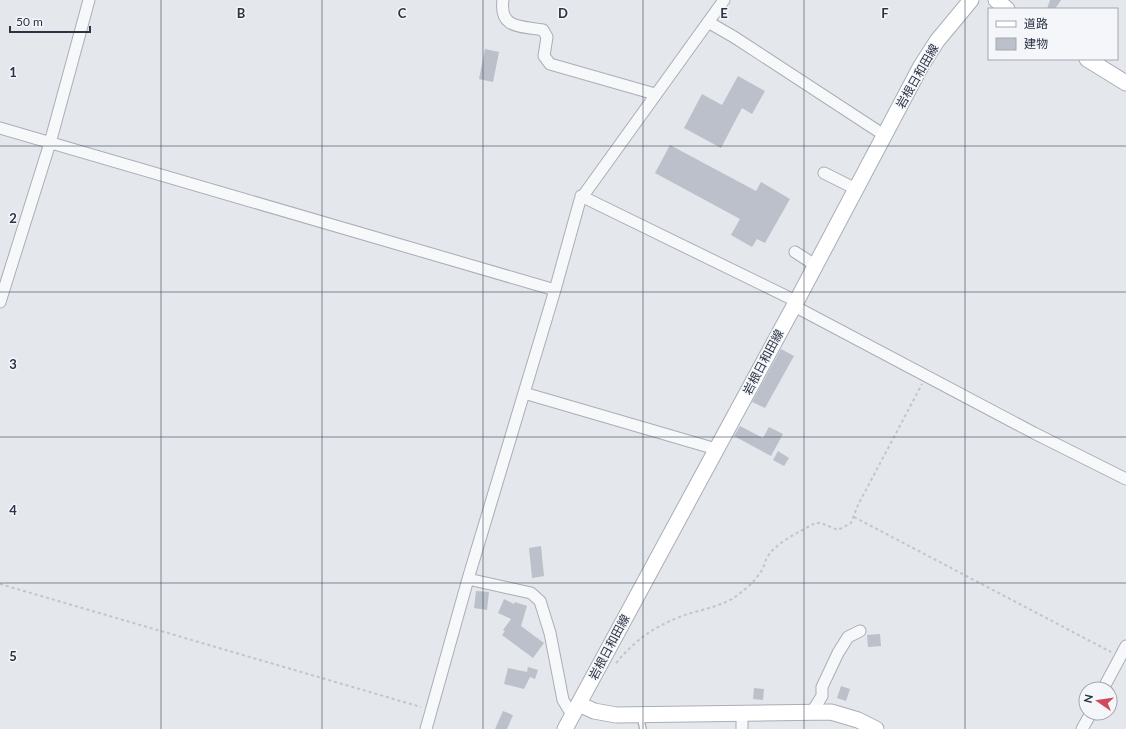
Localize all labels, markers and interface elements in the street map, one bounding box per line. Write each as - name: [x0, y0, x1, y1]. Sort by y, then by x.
- text: B: [237, 5, 246, 21]
- text: C: [398, 5, 407, 21]
- text: D: [558, 5, 568, 21]
- text: E: [720, 5, 728, 21]
- text: F: [881, 5, 889, 21]
- scale bar: [10, 8, 90, 34]
- legend: [988, 8, 1118, 60]
- text: 50 m: [16, 14, 43, 29]
- text: 道路: [1024, 16, 1048, 31]
- text: 建物: [1024, 36, 1048, 51]
- street label: 岩根日和田線: [893, 41, 941, 111]
- text: 1: [9, 64, 17, 80]
- text: 2: [9, 210, 17, 226]
- street label: 岩根日和田線: [739, 327, 787, 397]
- text: 3: [9, 356, 17, 372]
- text: 4: [9, 502, 17, 518]
- street label: 岩根日和田線: [585, 612, 633, 682]
- text: 5: [9, 648, 17, 664]
- north arrow: [1078, 681, 1118, 721]
- text: N: [1080, 693, 1095, 704]

